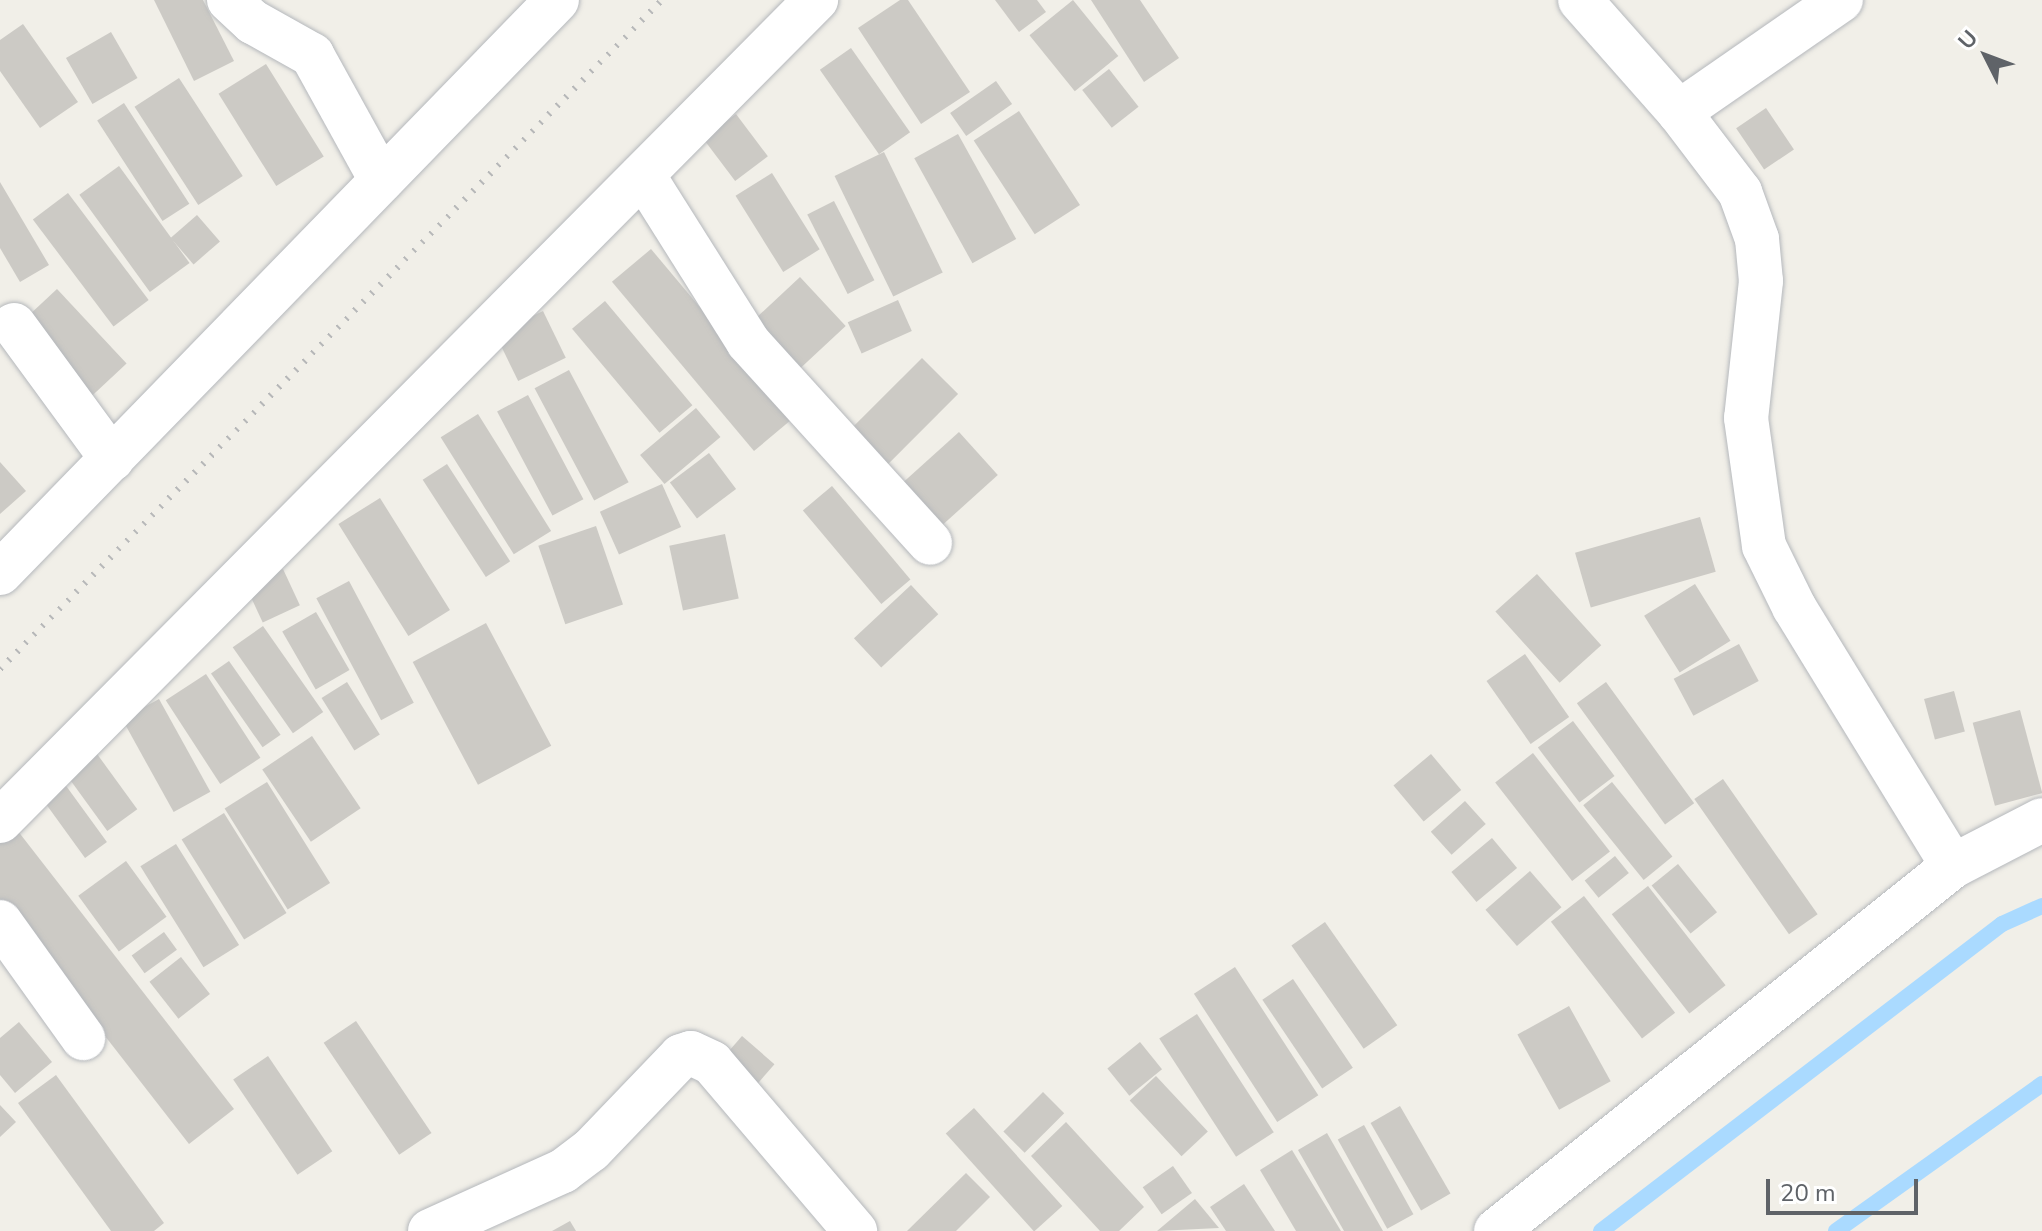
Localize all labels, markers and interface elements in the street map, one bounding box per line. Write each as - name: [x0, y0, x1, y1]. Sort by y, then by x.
- north arrow: [1946, 16, 2026, 96]
- text: U: [1952, 24, 1985, 56]
- scale bar: [1770, 1163, 1922, 1213]
- text: 20 m: [1780, 1177, 1836, 1209]

